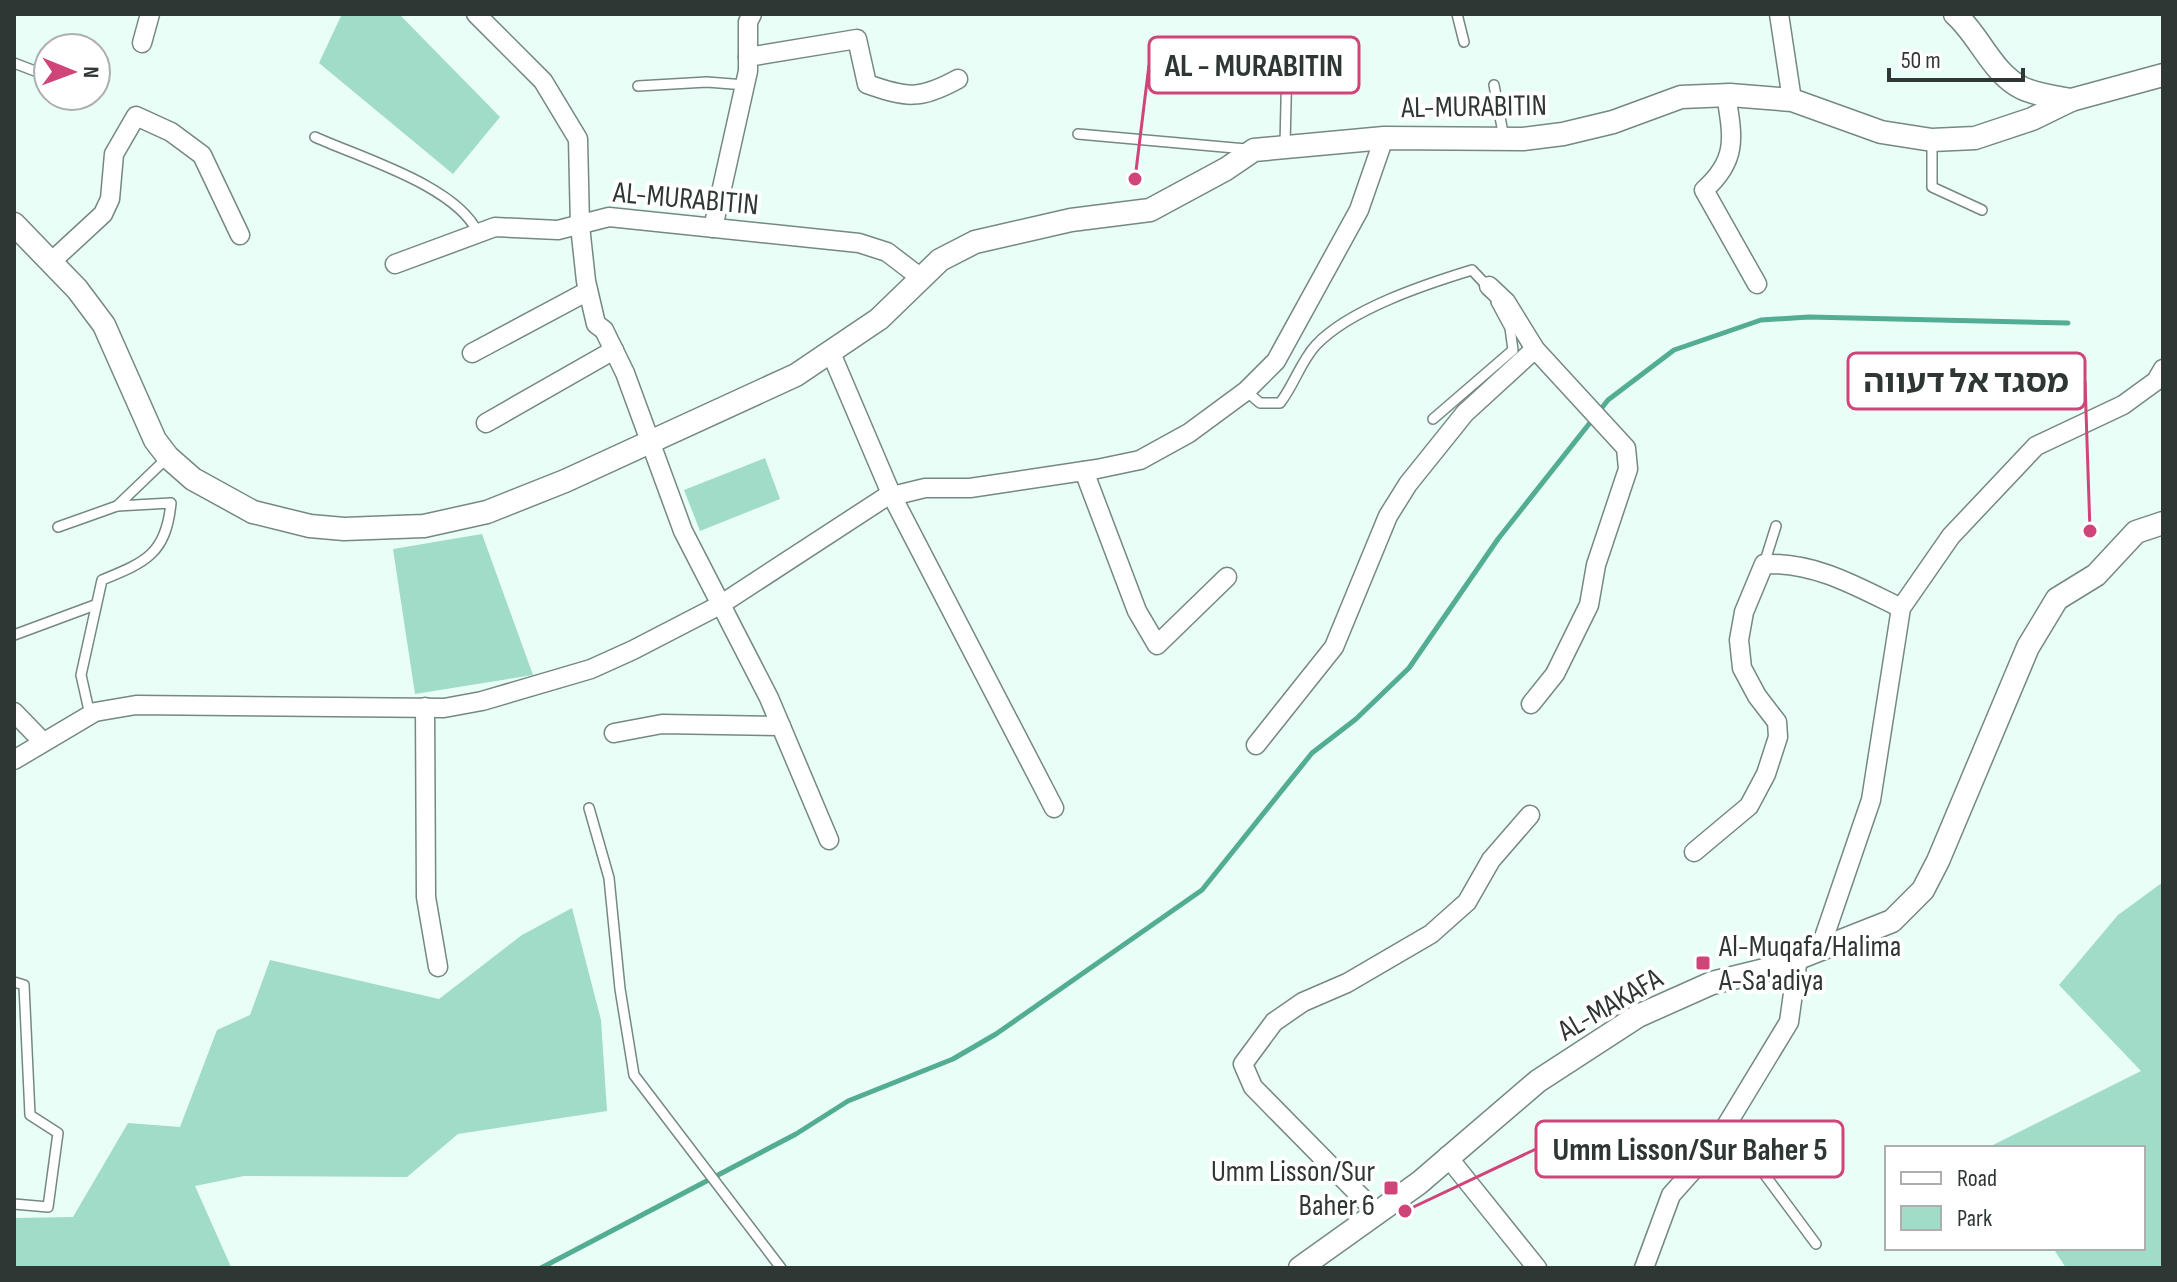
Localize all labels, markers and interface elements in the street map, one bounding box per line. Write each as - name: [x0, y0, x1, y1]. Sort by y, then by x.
- north arrow: [32, 32, 112, 112]
- scale bar: [1889, 32, 2023, 82]
- callout: AL - MURABITIN: [1149, 37, 1359, 93]
- text: 50 m: [1901, 46, 1941, 75]
- text: AL - MURABITIN: [1164, 47, 1343, 86]
- text: N: [77, 66, 104, 78]
- street label: AL-MURABITIN: [1400, 88, 1547, 126]
- street label: AL-MURABITIN: [611, 175, 760, 223]
- callout: מסגד אל דעווה: [1848, 353, 2085, 409]
- text: מסגד אל דעווה: [1863, 363, 2069, 402]
- place label: Al-Muqafa/Halima A-Sa'adiya: [1718, 929, 1901, 999]
- marker: Al-Muqafa/Halima A-Sa'adiya: [1694, 954, 1712, 972]
- street label: AL-MAKAFA: [1551, 961, 1669, 1050]
- callout: Umm Lisson/Sur Baher 5: [1536, 1121, 1843, 1177]
- text: Umm Lisson/Sur Baher 5: [1553, 1131, 1827, 1170]
- legend: [1885, 1146, 2145, 1250]
- place label: Umm Lisson/Sur Baher 6: [1211, 1154, 1375, 1224]
- text: Road: [1957, 1164, 1997, 1193]
- marker: Umm Lisson/Sur Baher 6: [1382, 1179, 1400, 1197]
- text: Park: [1957, 1204, 1992, 1233]

